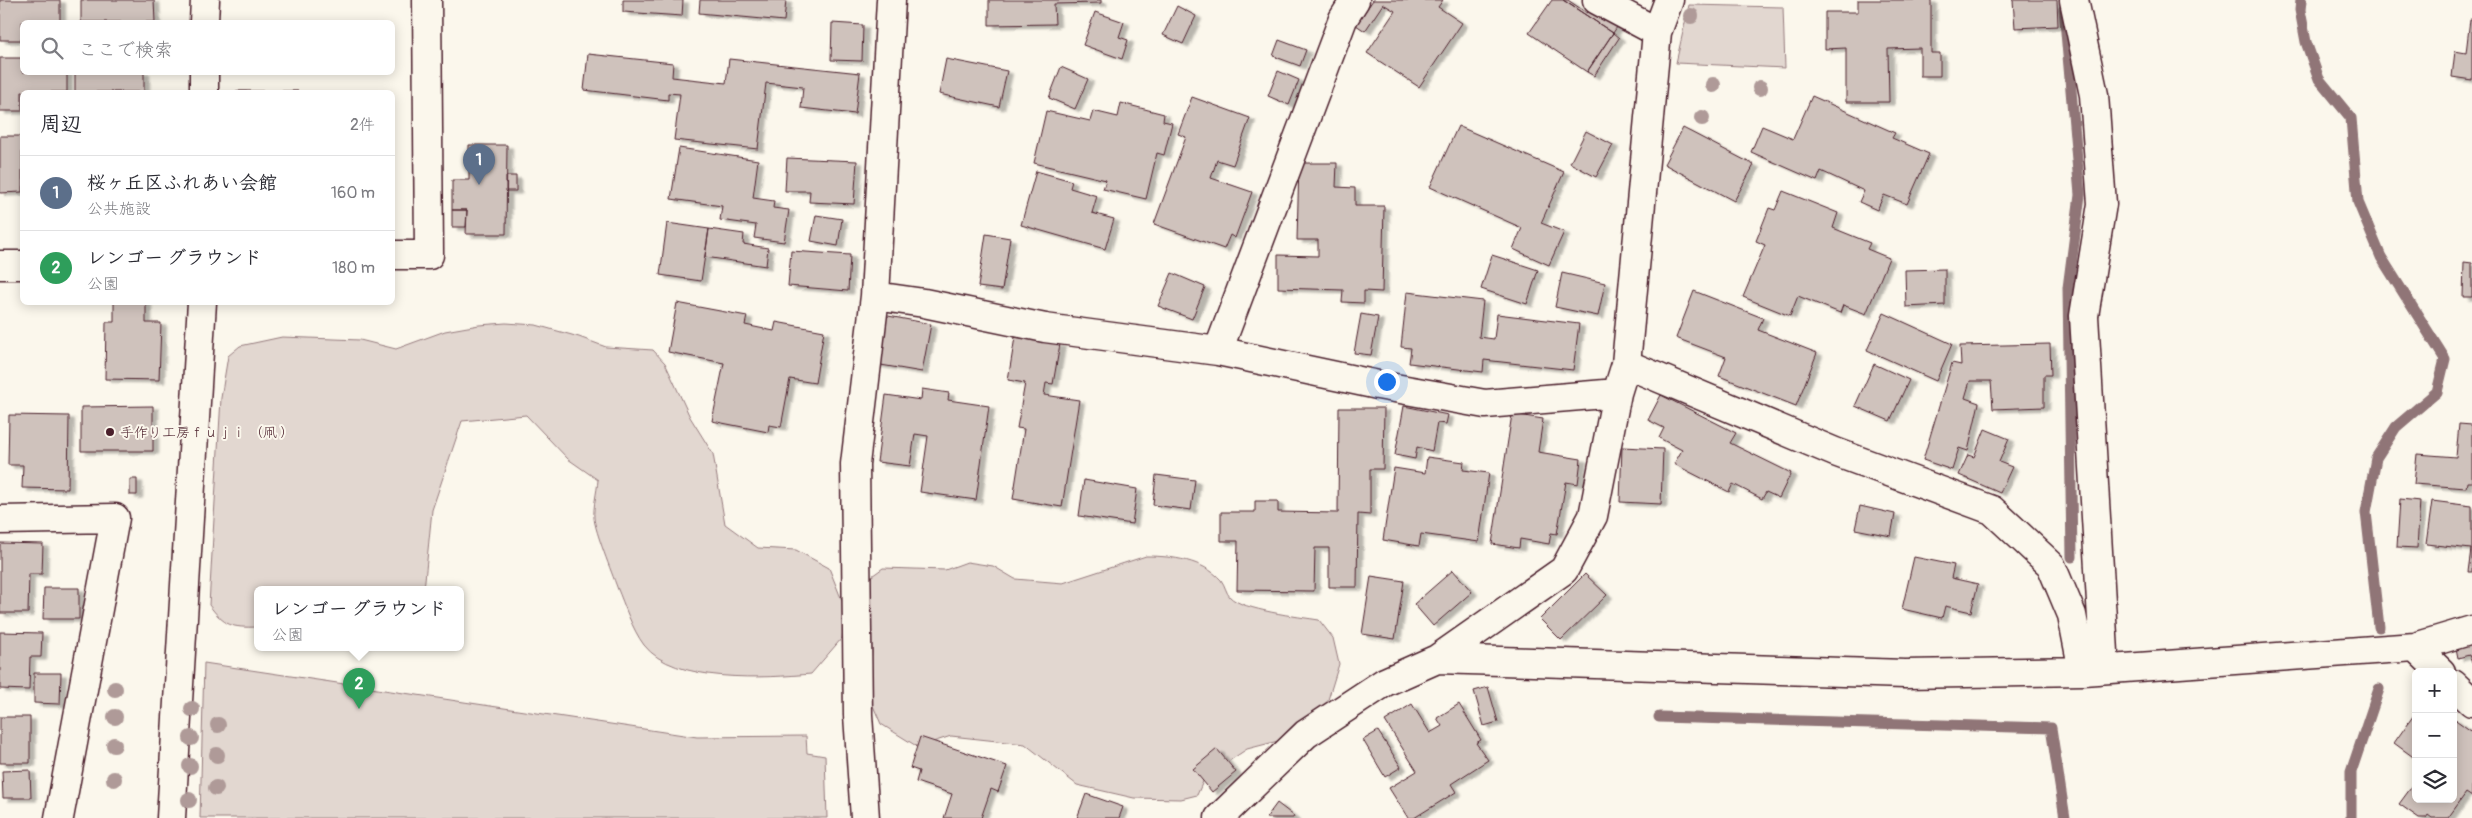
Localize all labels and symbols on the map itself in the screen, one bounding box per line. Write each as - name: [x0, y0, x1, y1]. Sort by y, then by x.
- pin: 1: [463, 144, 495, 185]
- your location: [1374, 369, 1400, 395]
- place label: 手作り工房ｆｕｊｉ （凧 ）: [120, 424, 294, 441]
- marker: 手作り工房ｆｕｊｉ （凧 ）: [104, 426, 116, 438]
- pin: 2: [343, 668, 375, 709]

